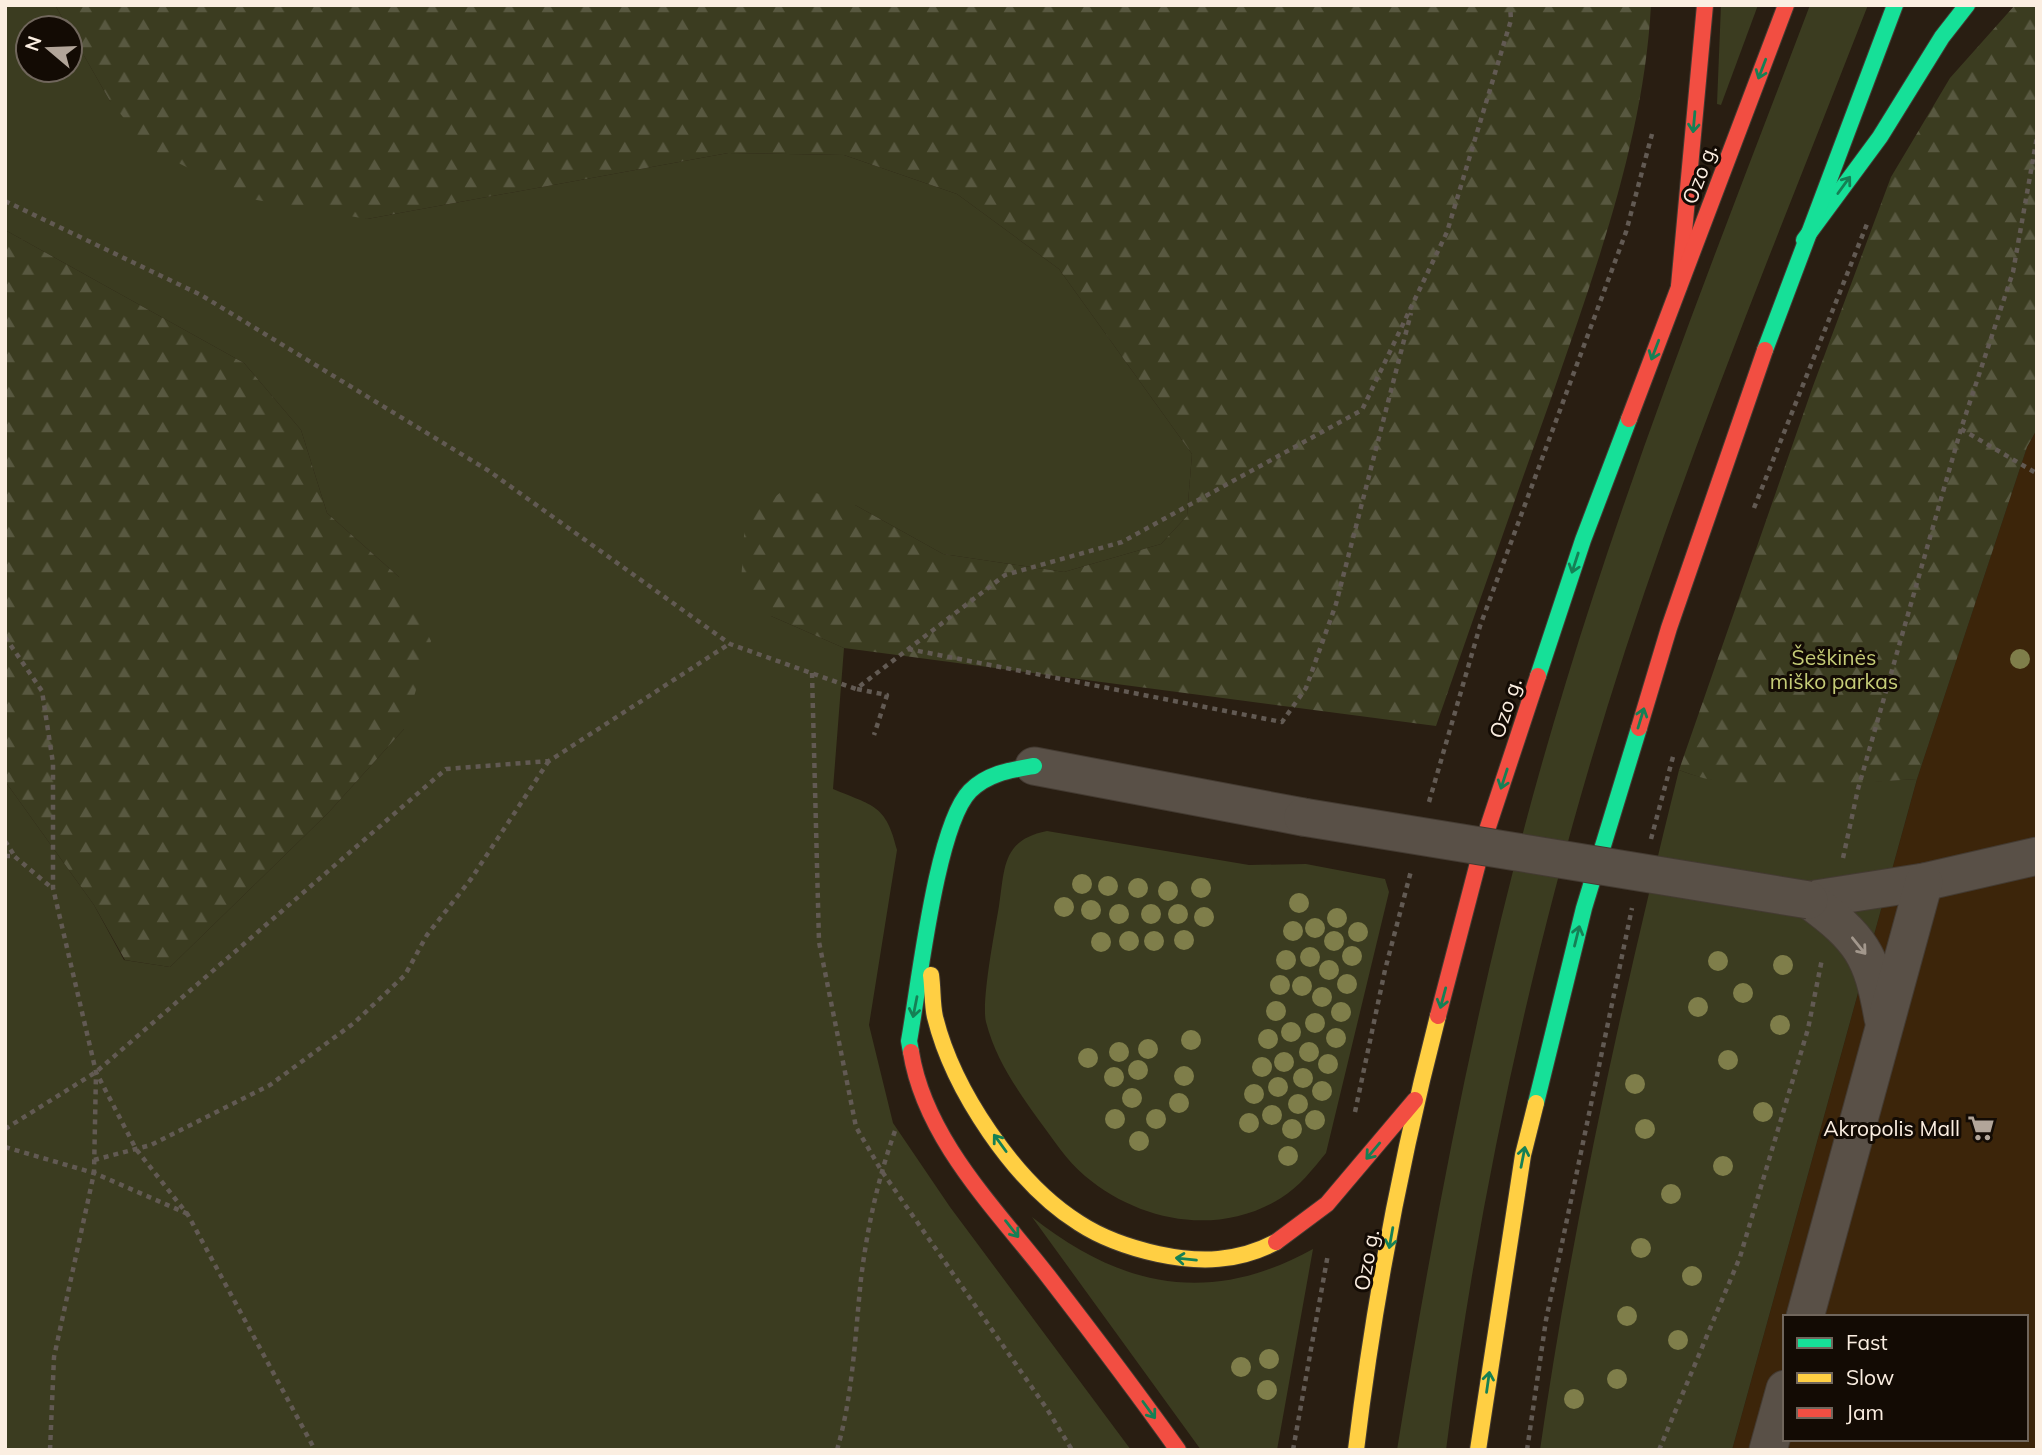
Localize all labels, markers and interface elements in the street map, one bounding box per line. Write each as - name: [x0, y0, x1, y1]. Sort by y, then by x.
- north arrow: [14, 14, 84, 84]
- text: N: [19, 33, 47, 54]
- one-way arrow: [1755, 58, 1767, 79]
- one-way arrow: [1687, 110, 1700, 133]
- street label: Ozo g.: [1676, 140, 1722, 208]
- one-way arrow: [1837, 176, 1852, 195]
- one-way arrow: [1648, 339, 1660, 361]
- one-way arrow: [1568, 552, 1581, 574]
- park label: Šeškinės miško parkas: [1770, 644, 1898, 694]
- street label: Ozo g.: [1483, 675, 1527, 741]
- one-way arrow: [1636, 708, 1649, 730]
- one-way arrow: [1496, 768, 1509, 790]
- one-way arrow: [1571, 926, 1584, 948]
- one-way arrow: [1851, 937, 1866, 955]
- one-way arrow: [1435, 987, 1448, 1009]
- one-way arrow: [908, 995, 922, 1018]
- supermarket icon: Akropolis Mall: [1966, 1113, 1996, 1143]
- place label: Akropolis Mall: [1823, 1115, 1960, 1141]
- one-way arrow: [993, 1134, 1007, 1153]
- one-way arrow: [1365, 1141, 1381, 1159]
- one-way arrow: [1517, 1146, 1530, 1169]
- one-way arrow: [1004, 1219, 1019, 1237]
- one-way arrow: [1384, 1226, 1397, 1249]
- street label: Ozo g.: [1348, 1227, 1384, 1293]
- one-way arrow: [1175, 1252, 1198, 1265]
- legend: [1783, 1315, 2028, 1441]
- text: Fast: [1846, 1329, 1888, 1355]
- text: Slow: [1846, 1364, 1894, 1390]
- one-way arrow: [1482, 1371, 1495, 1394]
- text: Jam: [1846, 1399, 1884, 1425]
- one-way arrow: [1142, 1400, 1156, 1419]

